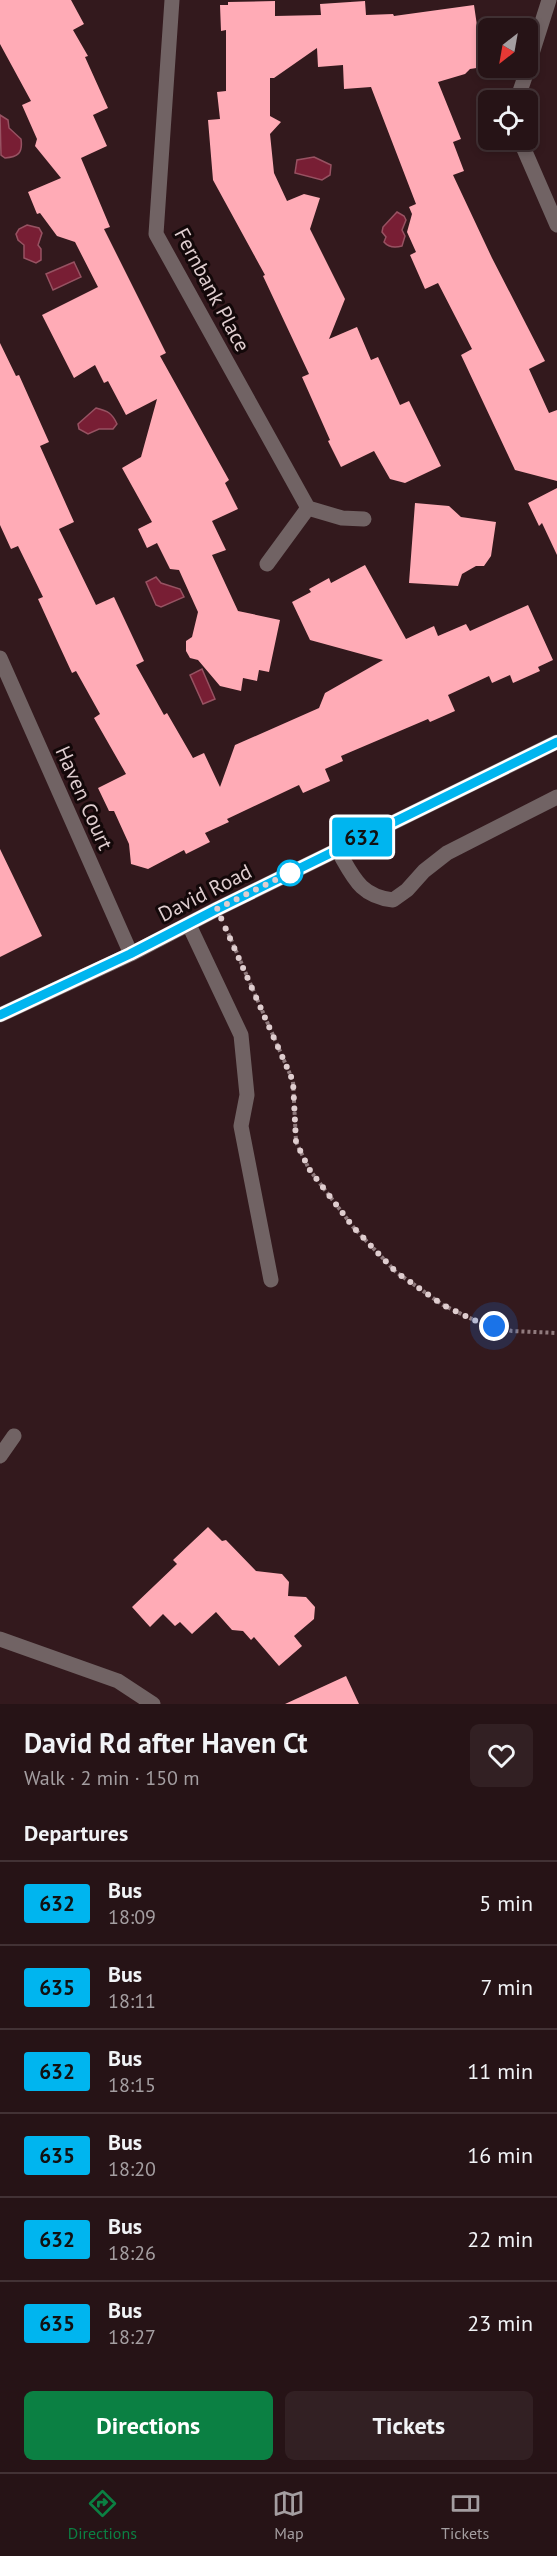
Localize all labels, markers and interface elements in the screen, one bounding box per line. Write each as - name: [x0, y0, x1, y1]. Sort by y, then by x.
- north arrow: [478, 18, 538, 78]
- map controls: [478, 18, 538, 150]
- button: locate: [478, 90, 538, 150]
- street label: Fernbank Place: [169, 223, 256, 356]
- street label: Haven Court: [50, 742, 119, 854]
- line badge: 632: [328, 818, 397, 856]
- text: 632: [344, 824, 380, 851]
- street label: David Road: [154, 858, 256, 928]
- unlabelled marker: [277, 860, 303, 886]
- your location: [479, 1311, 509, 1341]
- text: David Rd after Haven Ct: [24, 1724, 307, 1761]
- button: heart: [470, 1724, 533, 1787]
- text: Walk · 2 min · 150 m: [24, 1765, 200, 1791]
- text: Departures: [24, 1819, 128, 1847]
- text: Bus: [108, 1876, 142, 1904]
- text: 5 min: [479, 1889, 533, 1917]
- text: 632: [39, 1890, 75, 1917]
- text: 18:09: [108, 1904, 156, 1930]
- text: Bus: [108, 1960, 142, 1988]
- text: 7 min: [481, 1973, 533, 2001]
- text: 635: [39, 1974, 75, 2001]
- text: 18:11: [108, 1988, 156, 2014]
- text: Bus: [108, 2044, 142, 2072]
- text: 11 min: [467, 2057, 533, 2085]
- text: 632: [39, 2058, 75, 2085]
- text: 18:15: [108, 2072, 156, 2098]
- text: Bus: [108, 2128, 142, 2156]
- text: 16 min: [467, 2141, 533, 2169]
- text: 635: [39, 2142, 75, 2169]
- text: 18:20: [108, 2156, 156, 2182]
- text: Bus: [108, 2212, 142, 2240]
- text: 22 min: [467, 2225, 533, 2253]
- text: 632: [39, 2226, 75, 2253]
- text: 18:26: [108, 2240, 156, 2266]
- text: Bus: [108, 2296, 142, 2324]
- text: 23 min: [467, 2309, 533, 2337]
- text: 635: [39, 2310, 75, 2337]
- text: 18:27: [108, 2324, 156, 2350]
- button: Directions: [24, 2391, 273, 2460]
- button: Tickets: [285, 2391, 533, 2460]
- tab: Directions: [68, 2487, 137, 2543]
- tab: Map: [272, 2487, 305, 2543]
- tab: Tickets: [441, 2487, 489, 2543]

